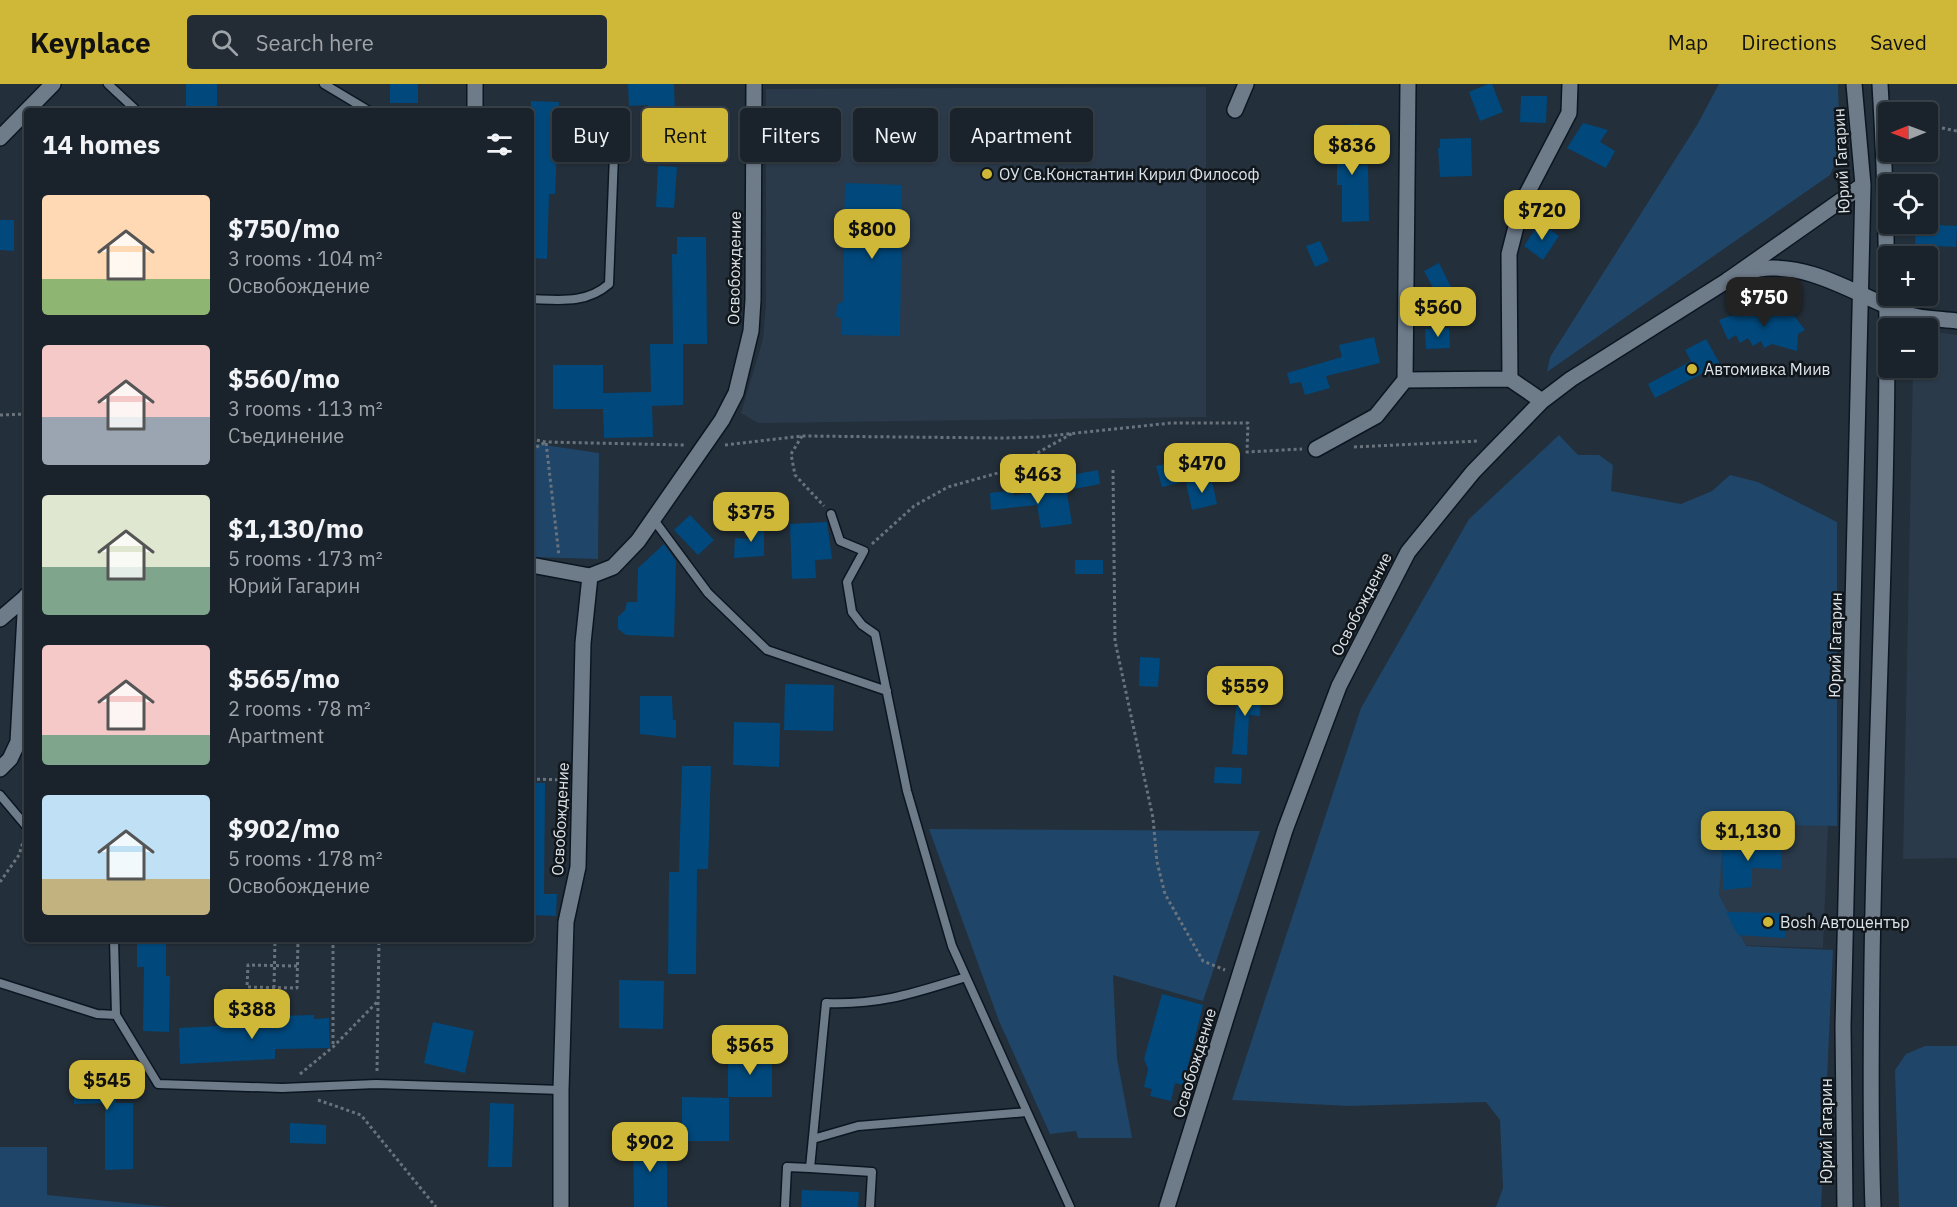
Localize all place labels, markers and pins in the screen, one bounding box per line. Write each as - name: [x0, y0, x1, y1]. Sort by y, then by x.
- pin: $836: [1316, 125, 1388, 176]
- place label: ОУ Св.Константин Кирил Философ: [999, 164, 1259, 184]
- marker: ОУ Св.Константин Кирил Философ: [980, 167, 994, 181]
- pin: $720: [1506, 190, 1578, 241]
- pin: $800: [836, 209, 908, 260]
- pin: $750: [1728, 277, 1800, 328]
- pin: $560: [1402, 287, 1474, 338]
- place label: Автомивка Миив: [1704, 359, 1830, 379]
- marker: Автомивка Миив: [1685, 362, 1699, 376]
- pin: $470: [1166, 443, 1238, 494]
- pin: $463: [1002, 454, 1074, 505]
- pin: $375: [715, 492, 787, 543]
- pin: $559: [1209, 666, 1281, 717]
- pin: $1,130: [1699, 811, 1797, 862]
- place label: Bosh Автоцентър: [1780, 912, 1910, 932]
- marker: Bosh Автоцентър: [1761, 915, 1775, 929]
- pin: $388: [216, 989, 288, 1040]
- pin: $565: [714, 1025, 786, 1076]
- pin: $545: [71, 1060, 143, 1111]
- pin: $902: [614, 1122, 686, 1173]

